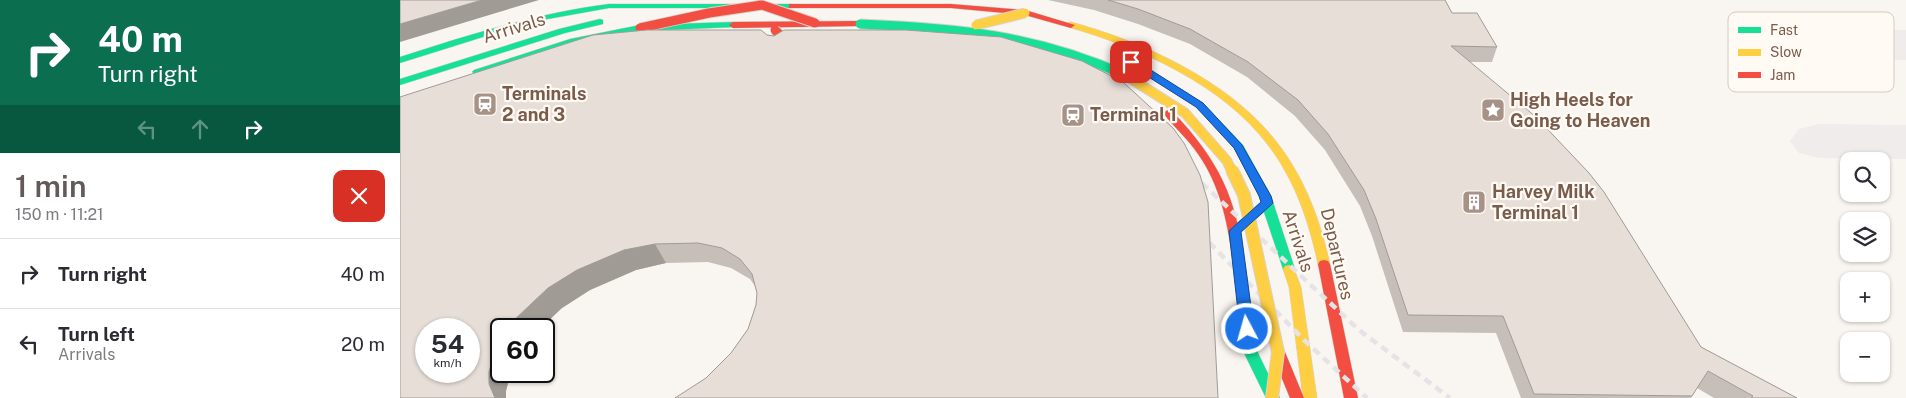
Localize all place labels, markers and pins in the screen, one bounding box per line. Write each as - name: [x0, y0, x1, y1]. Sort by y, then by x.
- pin: [1110, 41, 1152, 83]
- place label: Terminals 2 and 3: [502, 83, 587, 125]
- place label: High Heels for Going to Heaven: [1510, 89, 1650, 131]
- station icon: Terminals 2 and 3: [472, 91, 498, 117]
- place icon: High Heels for Going to Heaven: [1480, 97, 1506, 123]
- station icon: Terminal 1: [1060, 102, 1086, 128]
- place label: Terminal 1: [1090, 104, 1177, 125]
- place label: Harvey Milk Terminal 1: [1492, 181, 1595, 223]
- building icon: Harvey Milk Terminal 1: [1461, 189, 1487, 215]

